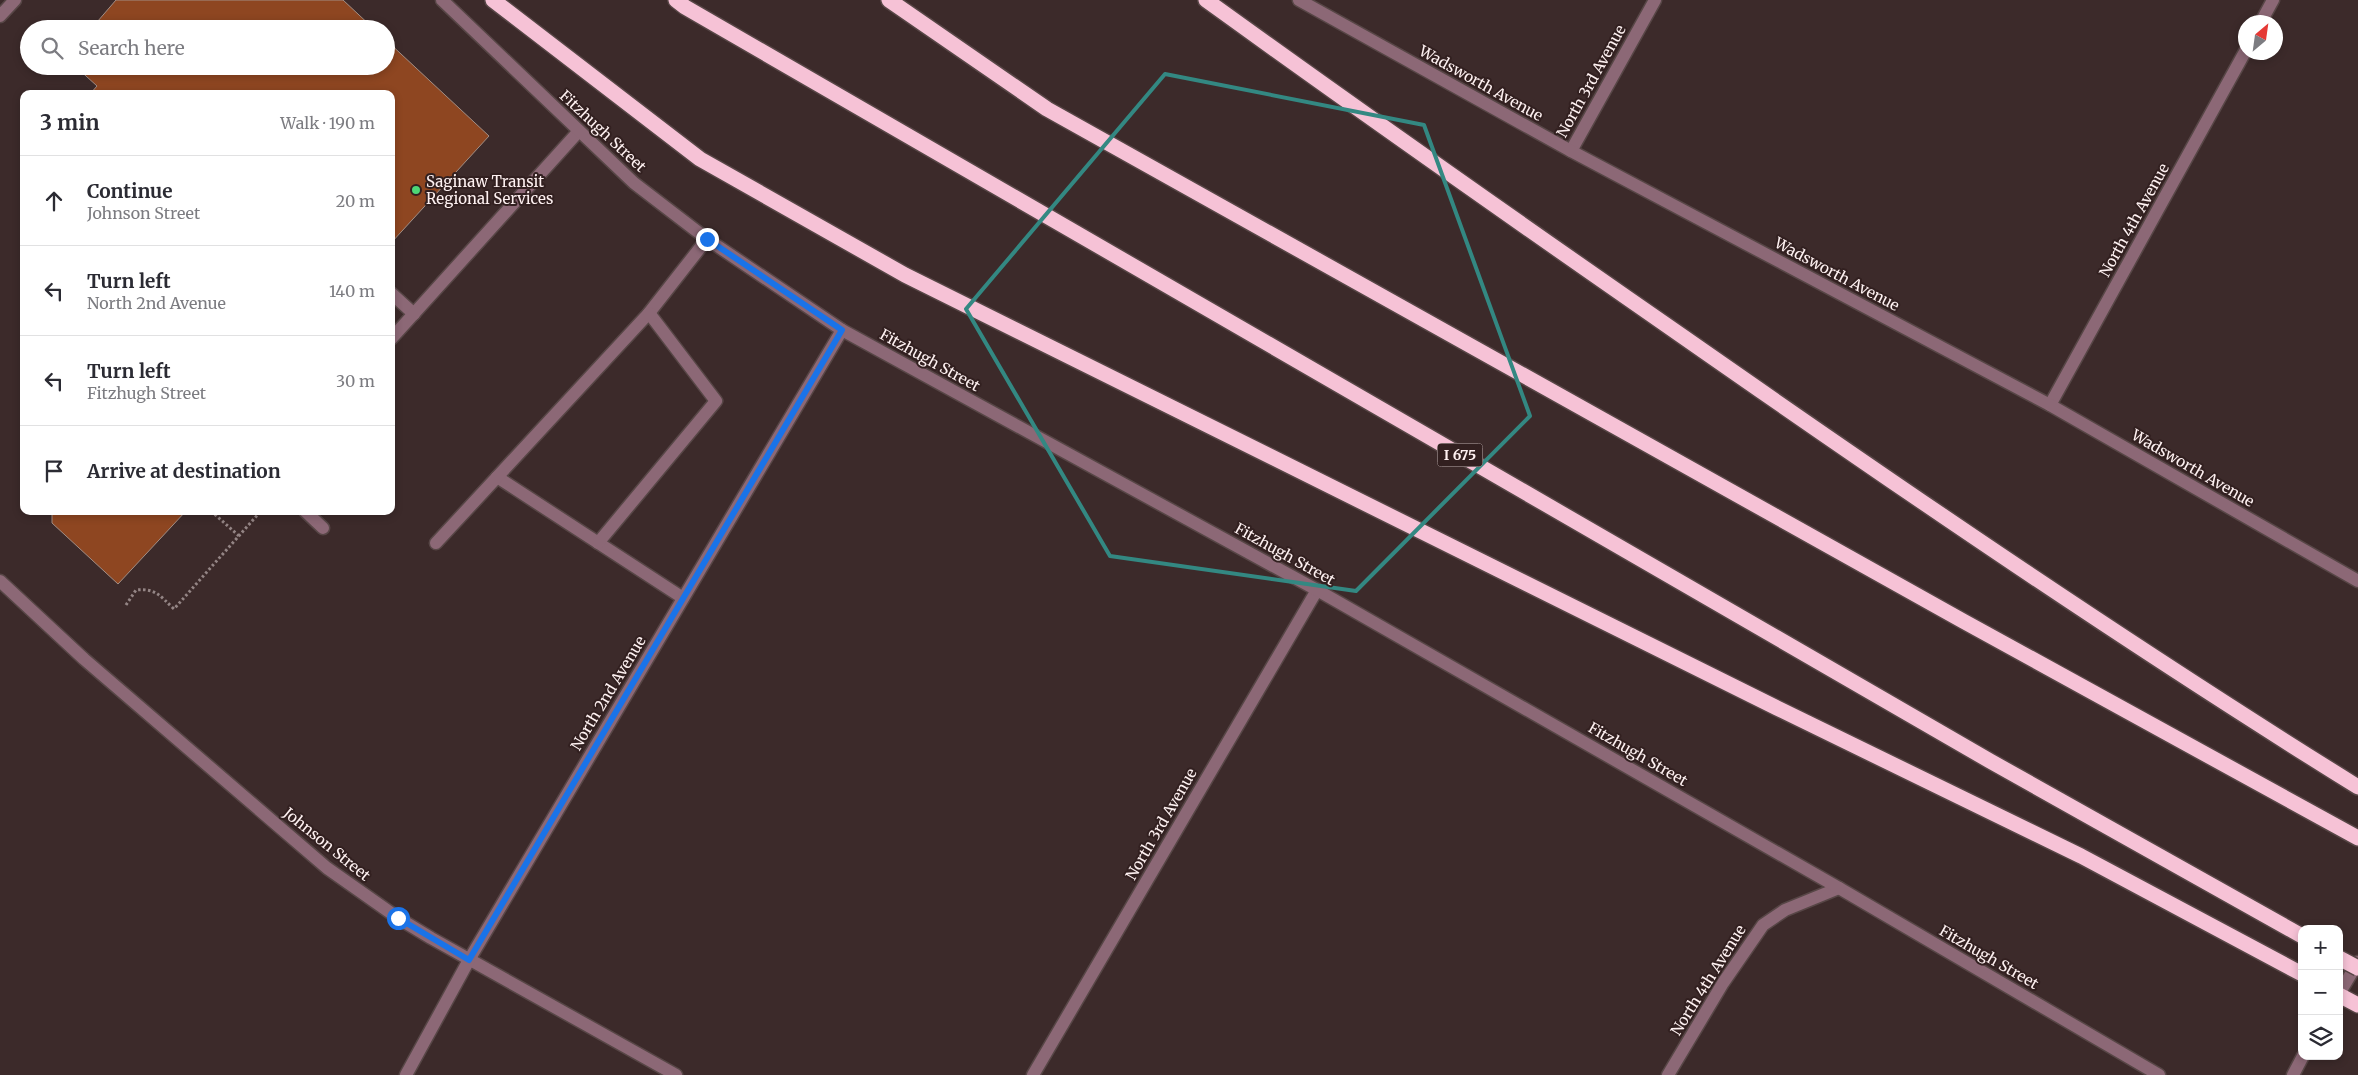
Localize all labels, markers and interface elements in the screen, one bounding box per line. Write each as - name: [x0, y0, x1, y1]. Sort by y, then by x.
- north arrow: [2238, 15, 2283, 60]
- search box: [20, 20, 395, 75]
- street label: North 3rd Avenue: [1552, 21, 1630, 141]
- icon: search: [38, 34, 66, 62]
- text: Search here: [78, 36, 185, 60]
- street label: Wadsworth Avenue: [1415, 41, 1546, 125]
- street label: Fitzhugh Street: [556, 86, 650, 176]
- text: 3 min: [40, 109, 99, 136]
- text: Walk · 190 m: [280, 113, 375, 133]
- street label: North 4th Avenue: [2095, 160, 2173, 280]
- place label: Saginaw Transit Regional Services: [426, 172, 553, 208]
- text: Continue: [87, 179, 173, 203]
- marker: Saginaw Transit Regional Services: [410, 184, 422, 196]
- icon: ahead: [40, 187, 68, 215]
- text: 20 m: [336, 191, 375, 211]
- text: Johnson Street: [87, 203, 200, 223]
- route end: [696, 228, 719, 251]
- street label: Wadsworth Avenue: [1770, 233, 1903, 315]
- text: Turn left: [87, 269, 171, 293]
- icon: left: [40, 277, 68, 305]
- text: 140 m: [329, 281, 375, 301]
- text: North 2nd Avenue: [87, 293, 226, 313]
- street label: Fitzhugh Street: [877, 325, 984, 395]
- text: Turn left: [87, 359, 171, 383]
- icon: left: [40, 367, 68, 395]
- text: 30 m: [336, 371, 375, 391]
- text: Fitzhugh Street: [87, 383, 206, 403]
- street label: Wadsworth Avenue: [2127, 425, 2258, 511]
- road number: I 675: [1438, 444, 1482, 466]
- icon: arrive: [40, 457, 68, 485]
- text: Arrive at destination: [87, 459, 281, 483]
- street label: Fitzhugh Street: [1232, 519, 1339, 589]
- street label: North 2nd Avenue: [566, 632, 650, 754]
- street label: Fitzhugh Street: [1585, 718, 1691, 790]
- street label: North 3rd Avenue: [1121, 765, 1201, 883]
- street label: Johnson Street: [279, 803, 374, 885]
- route start: [387, 907, 410, 930]
- street label: North 4th Avenue: [1666, 921, 1750, 1039]
- street label: Fitzhugh Street: [1936, 921, 2042, 993]
- map controls: [2298, 925, 2343, 1060]
- button: +: [2298, 925, 2343, 970]
- button: −: [2298, 970, 2343, 1015]
- button: layers: [2298, 1015, 2343, 1060]

